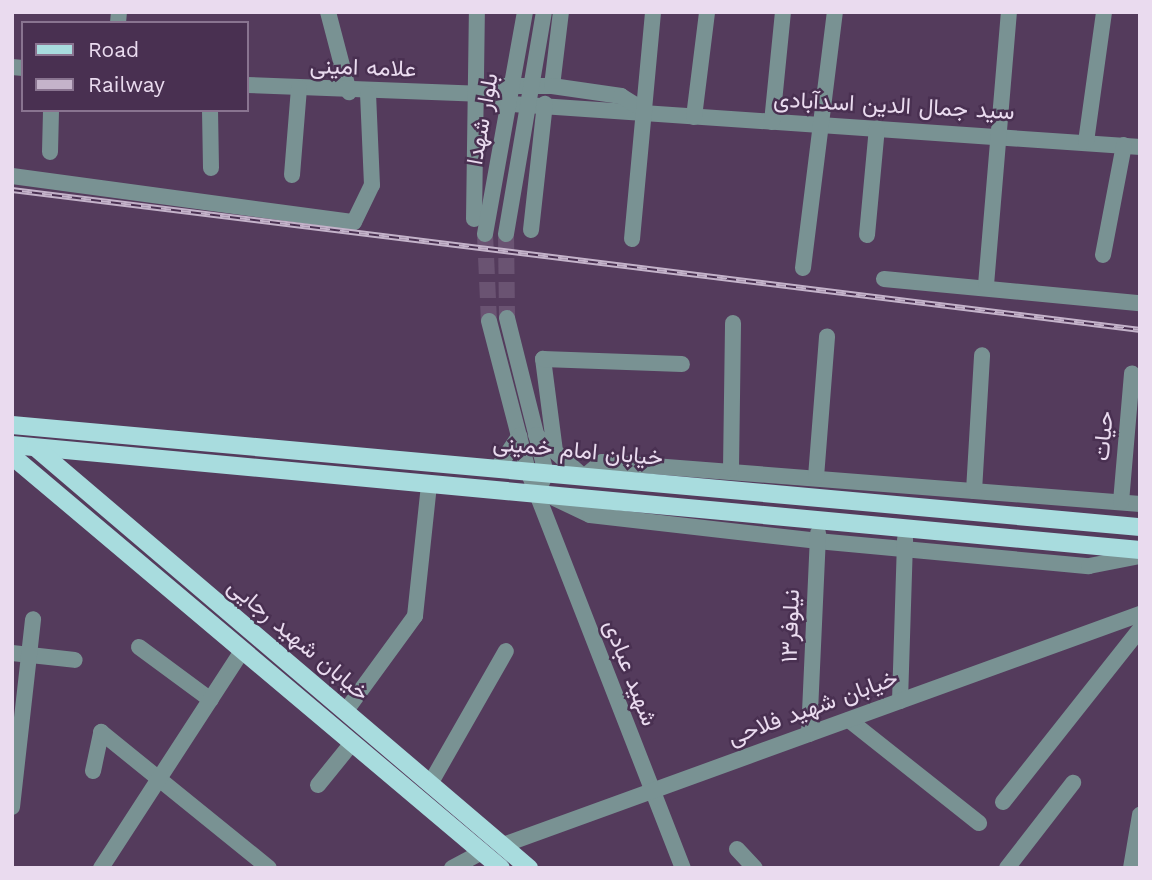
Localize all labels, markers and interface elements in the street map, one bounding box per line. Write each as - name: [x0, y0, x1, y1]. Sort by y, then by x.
- legend: [21, 21, 248, 112]
- text: Road: [88, 37, 139, 62]
- street label: علامه امینی: [309, 52, 417, 84]
- street label: بلوار شهدا: [461, 71, 505, 167]
- text: Railway: [88, 72, 165, 97]
- street label: سید جمال الدین اسدآبادی: [773, 86, 1015, 126]
- street label: حیات: [1088, 410, 1120, 462]
- street label: خیابان امام خمینی: [492, 430, 664, 472]
- street label: خیابان شهید رجایی: [221, 573, 375, 707]
- street label: نیلوفر۱۳: [776, 589, 806, 663]
- street label: شهید عبادی: [597, 616, 663, 730]
- street label: خیابان شهید فلاحی: [724, 664, 902, 752]

